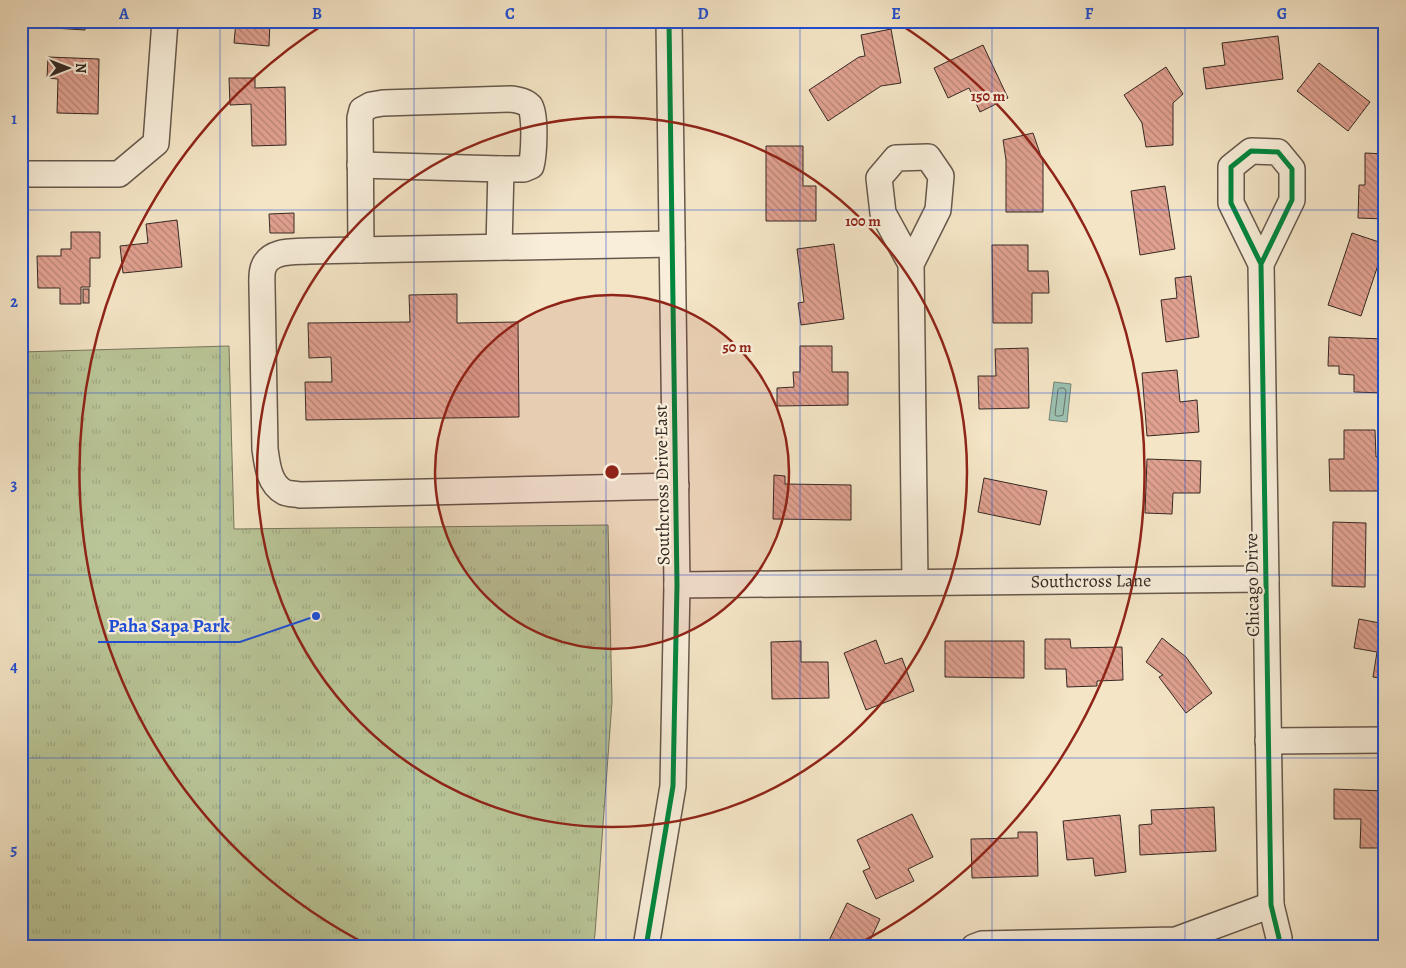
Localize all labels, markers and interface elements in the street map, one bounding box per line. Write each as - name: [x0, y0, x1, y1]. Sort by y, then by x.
- text: A: [118, 3, 130, 25]
- text: B: [312, 3, 322, 25]
- text: C: [505, 3, 515, 25]
- text: D: [697, 3, 709, 25]
- text: E: [891, 3, 901, 25]
- text: F: [1085, 3, 1094, 25]
- text: G: [1277, 3, 1287, 25]
- north arrow: [42, 42, 92, 92]
- text: N: [71, 63, 90, 73]
- text: 150 m: [971, 86, 1006, 106]
- text: 1: [11, 108, 17, 130]
- text: 100 m: [845, 211, 881, 231]
- text: 2: [10, 291, 18, 313]
- text: 50 m: [722, 337, 752, 357]
- street label: Southcross Drive East: [649, 404, 675, 566]
- centre of rings: [603, 463, 621, 481]
- text: 3: [11, 474, 18, 496]
- street label: Chicago Drive: [1239, 533, 1265, 637]
- street label: Southcross Lane: [1031, 568, 1151, 593]
- callout: Paha Sapa Park: [98, 608, 240, 642]
- text: Paha Sapa Park: [108, 613, 230, 639]
- text: 4: [10, 656, 18, 678]
- text: 5: [11, 839, 18, 861]

